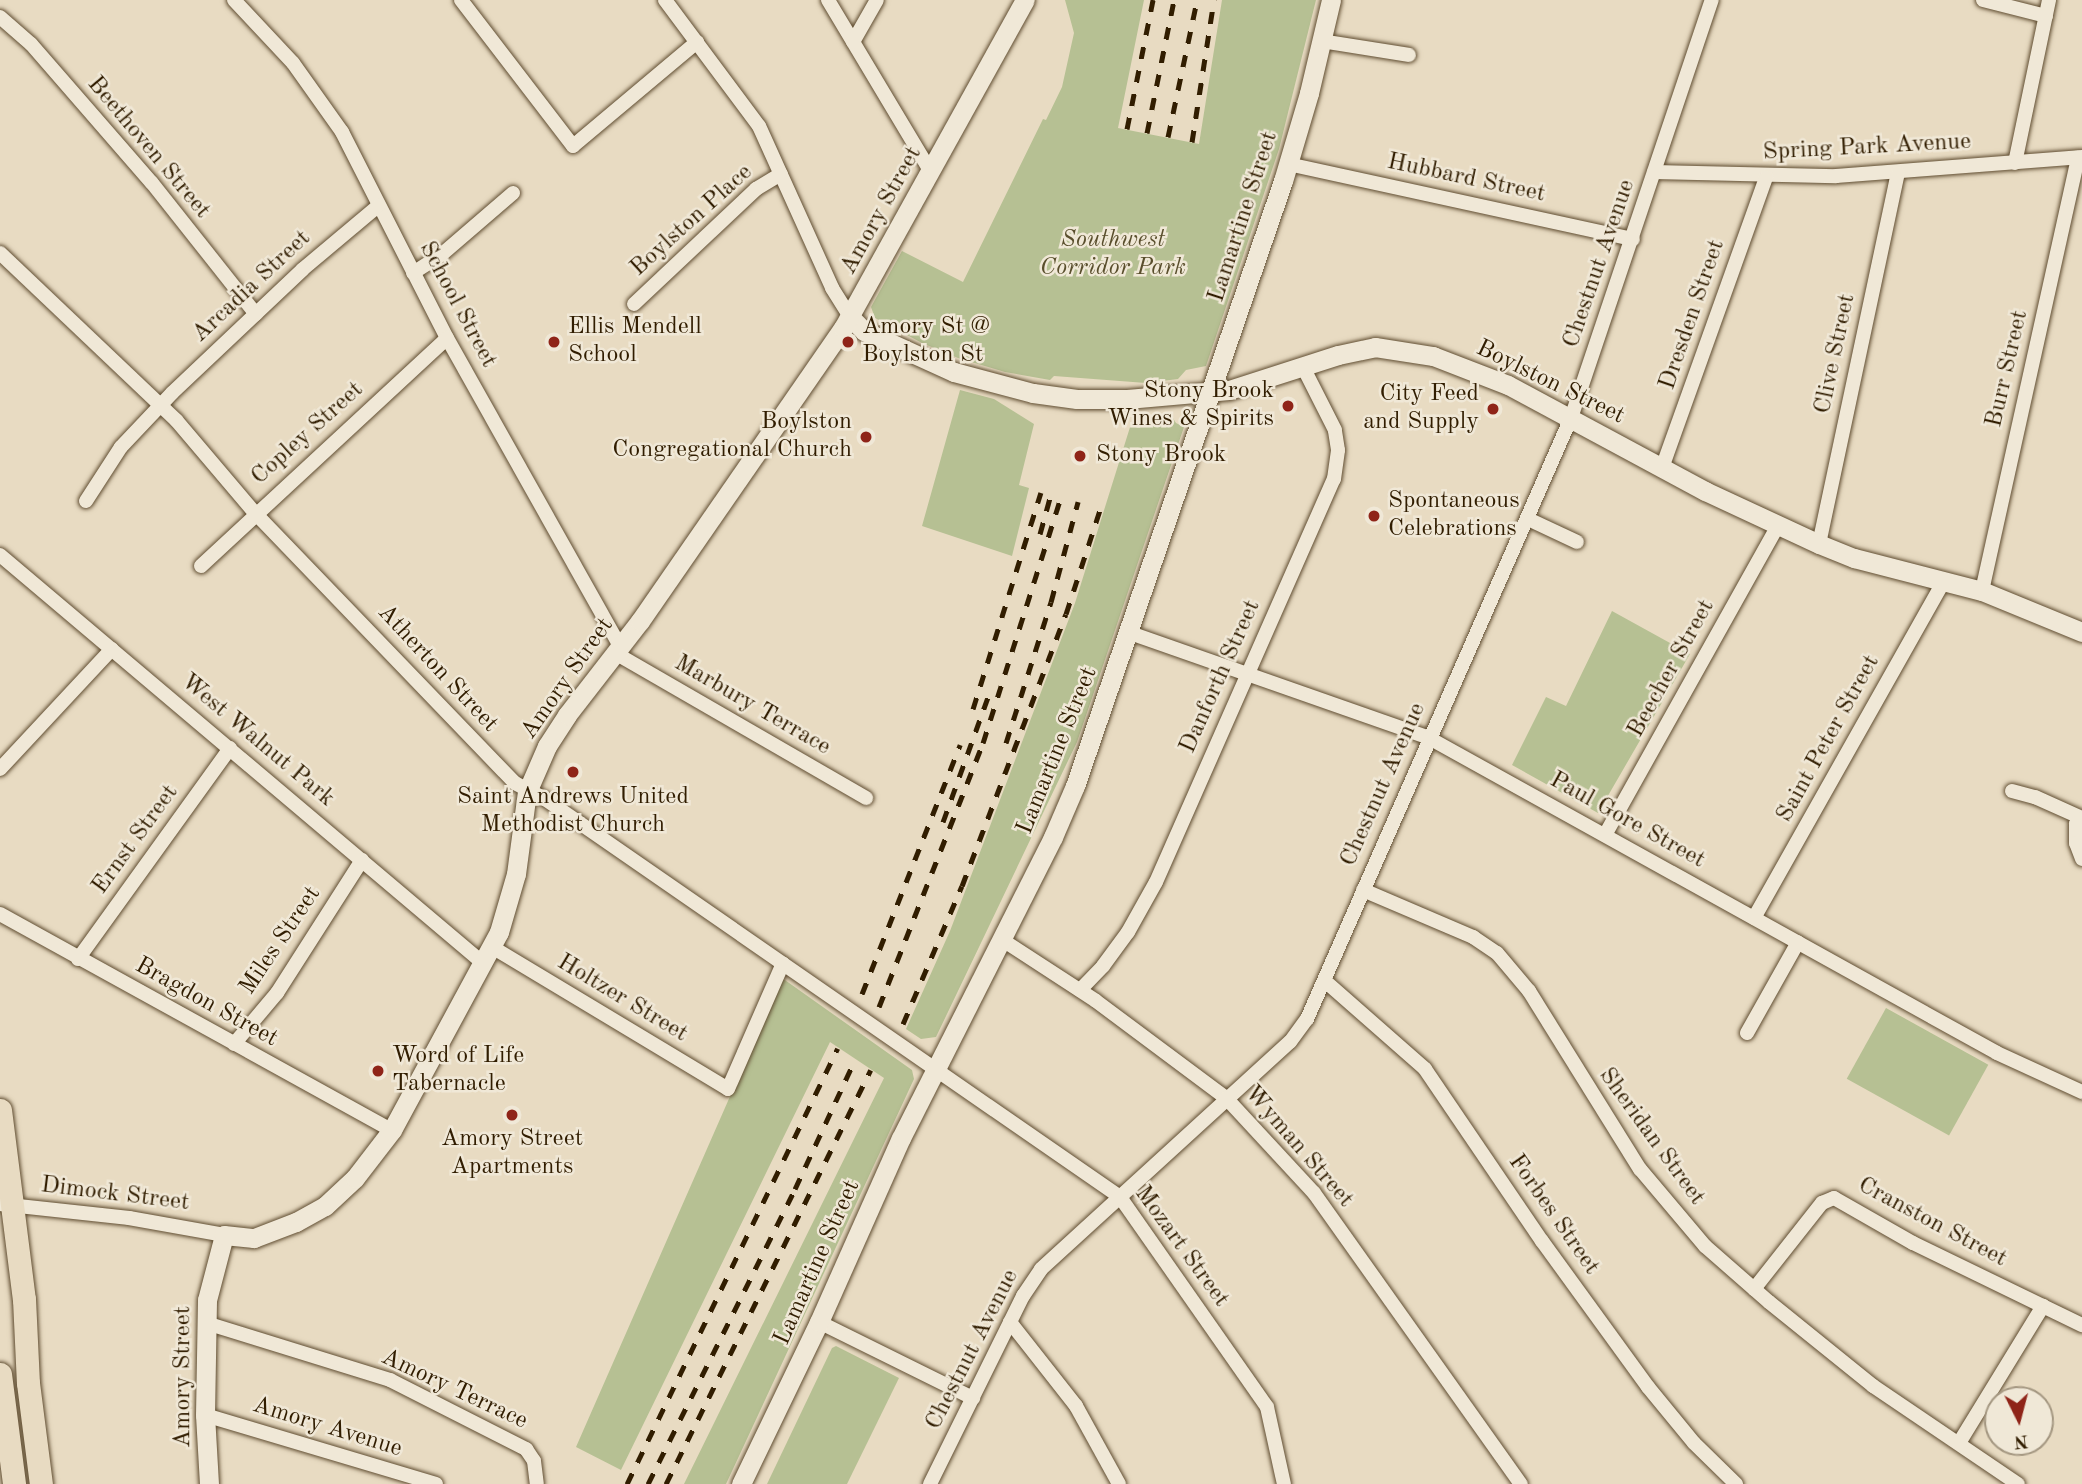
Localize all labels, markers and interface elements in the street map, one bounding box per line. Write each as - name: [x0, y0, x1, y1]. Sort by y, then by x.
- street label: Beethoven Street: [80, 71, 216, 225]
- street label: Lamartine Street: [1203, 128, 1285, 306]
- street label: Spring Park Avenue: [1762, 128, 1972, 168]
- street label: Amory Street: [835, 142, 929, 280]
- street label: Hubbard Street: [1384, 148, 1548, 210]
- street label: Boylston Place: [625, 159, 759, 283]
- street label: Chestnut Avenue: [1558, 176, 1642, 352]
- street label: Arcadia Street: [187, 225, 317, 349]
- park label: Southwest Corridor Park: [1040, 227, 1186, 283]
- street label: Dresden Street: [1654, 236, 1732, 394]
- street label: School Street: [412, 237, 502, 373]
- street label: Clive Street: [1809, 291, 1863, 417]
- street label: Burr Street: [1981, 308, 2035, 430]
- place label: Ellis Mendell School: [568, 314, 702, 370]
- place label: Amory St @ Boylston St: [862, 314, 990, 370]
- marker: Ellis Mendell School: [546, 334, 562, 350]
- marker: Amory St @ Boylston St: [840, 334, 856, 350]
- street label: Boylston Street: [1471, 335, 1629, 431]
- street label: Copley Street: [246, 376, 370, 492]
- place label: Stony Brook Wines & Spirits: [1107, 378, 1274, 434]
- place label: City Feed and Supply: [1363, 381, 1479, 437]
- marker: Stony Brook Wines & Spirits: [1280, 398, 1296, 414]
- marker: City Feed and Supply: [1485, 401, 1501, 417]
- place label: Boylston Congregational Church: [612, 409, 852, 465]
- marker: Boylston Congregational Church: [858, 429, 874, 445]
- place label: Stony Brook: [1096, 442, 1226, 470]
- marker: Stony Brook: [1070, 446, 1090, 466]
- place label: Spontaneous Celebrations: [1388, 488, 1520, 544]
- marker: Spontaneous Celebrations: [1366, 508, 1382, 524]
- street label: Beecher Street: [1622, 595, 1722, 743]
- street label: Danforth Street: [1174, 596, 1268, 758]
- street label: Atherton Street: [370, 599, 504, 739]
- street label: Amory Street: [515, 613, 621, 745]
- street label: Marbury Terrace: [669, 650, 835, 762]
- street label: Saint Peter Street: [1771, 650, 1887, 828]
- street label: Lamartine Street: [1011, 663, 1105, 839]
- street label: West Walnut Park: [174, 668, 340, 814]
- street label: Chestnut Avenue: [1335, 699, 1433, 871]
- marker: Saint Andrews United Methodist Church: [565, 764, 581, 780]
- street label: Paul Gore Street: [1544, 766, 1710, 876]
- street label: Ernst Street: [87, 780, 185, 900]
- place label: Saint Andrews United Methodist Church: [457, 784, 689, 840]
- street label: Miles Street: [234, 881, 328, 1001]
- street label: Holtzer Street: [551, 949, 693, 1049]
- street label: Bragdon Street: [130, 952, 282, 1054]
- place label: Word of Life Tabernacle: [392, 1043, 524, 1099]
- marker: Word of Life Tabernacle: [370, 1063, 386, 1079]
- street label: Sheridan Street: [1591, 1063, 1711, 1211]
- street label: Wyman Street: [1237, 1080, 1359, 1214]
- marker: Amory Street Apartments: [504, 1107, 520, 1123]
- place label: Amory Street Apartments: [441, 1126, 583, 1182]
- street label: Forbes Street: [1501, 1149, 1605, 1281]
- street label: Dimock Street: [39, 1172, 191, 1218]
- street label: Cranston Street: [1853, 1172, 2011, 1274]
- street label: Lamartine Street: [769, 1176, 867, 1350]
- street label: Mozart Street: [1127, 1181, 1235, 1313]
- street label: Chestnut Avenue: [920, 1265, 1026, 1435]
- street label: Amory Street: [170, 1306, 198, 1448]
- street label: Amory Terrace: [376, 1344, 532, 1436]
- north arrow: [1984, 1386, 2054, 1456]
- street label: Amory Avenue: [249, 1392, 405, 1464]
- text: N: [2013, 1430, 2029, 1451]

